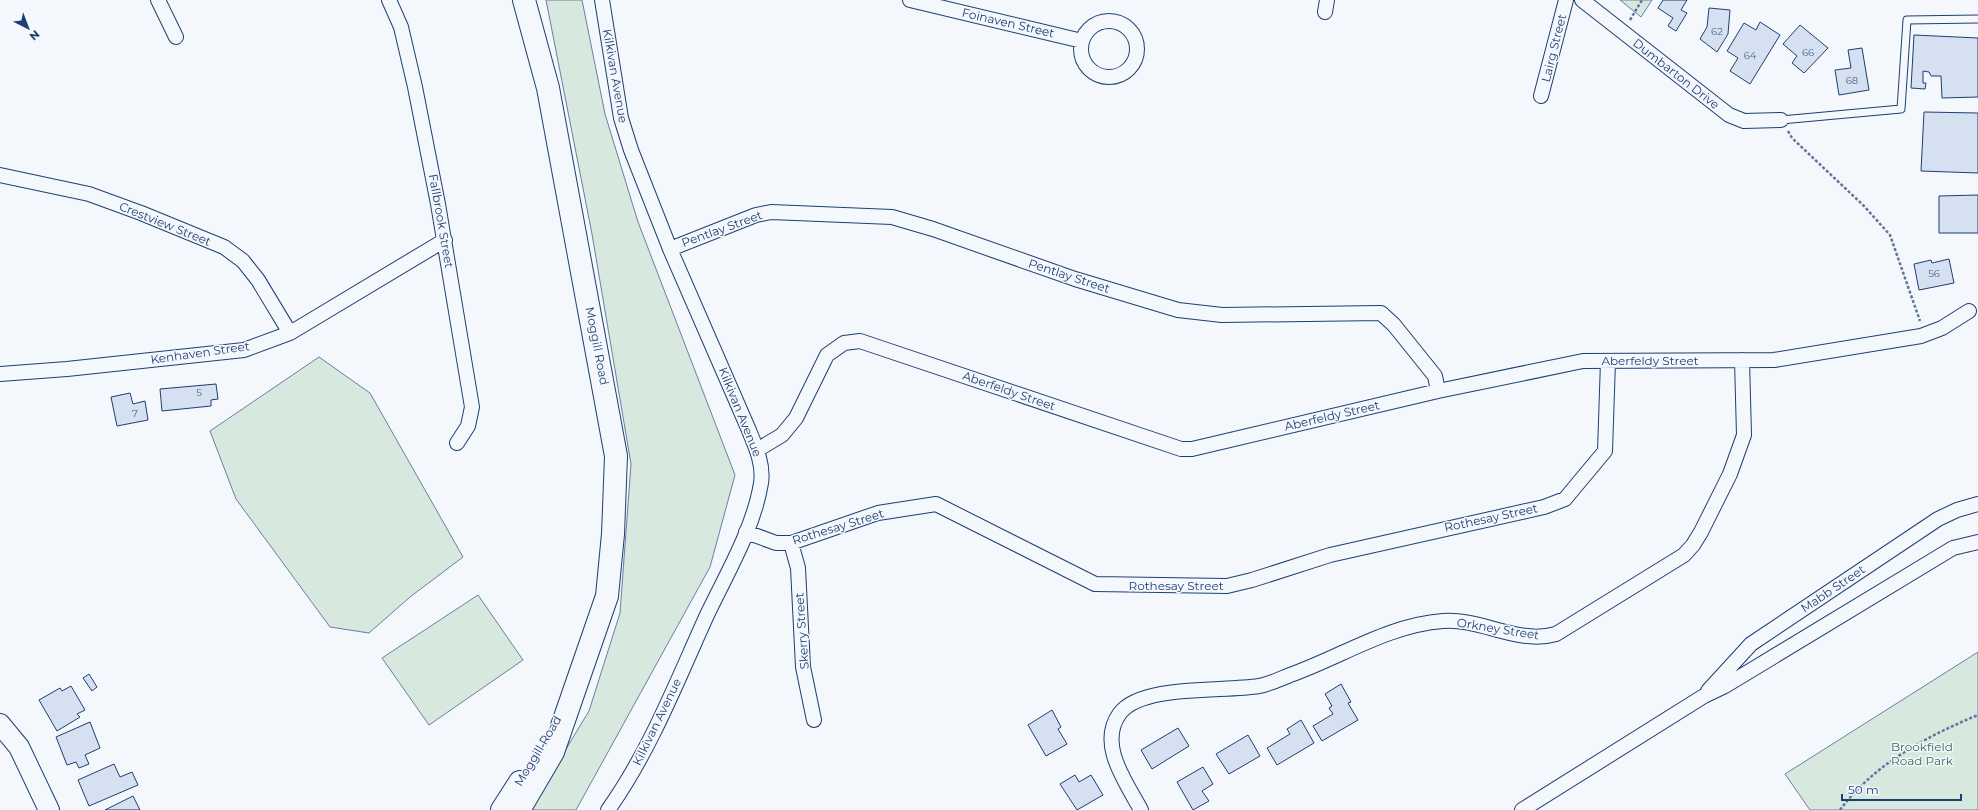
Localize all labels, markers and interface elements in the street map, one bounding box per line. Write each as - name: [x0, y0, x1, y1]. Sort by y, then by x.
- street label: Foinaven Street: [960, 5, 1056, 40]
- north arrow: [8, 8, 48, 48]
- street label: Lairg Street: [1538, 12, 1569, 84]
- house number: 62: [1711, 25, 1723, 38]
- text: N: [27, 27, 43, 44]
- street label: Kilkivan Avenue: [600, 28, 631, 124]
- street label: Dumbarton Drive: [1630, 35, 1723, 112]
- house number: 66: [1802, 46, 1814, 59]
- house number: 64: [1744, 49, 1757, 62]
- house number: 68: [1846, 74, 1858, 87]
- street label: Fallbrook Street: [426, 173, 457, 269]
- street label: Crestview Street: [117, 198, 213, 249]
- street label: Pentlay Street: [679, 207, 764, 250]
- street label: Pentlay Street: [1027, 255, 1112, 296]
- house number: 56: [1928, 267, 1940, 280]
- street label: Moggill Road: [583, 305, 612, 386]
- street label: Kenhaven Street: [149, 338, 251, 367]
- street label: Aberfeldy Street: [1601, 353, 1699, 368]
- street label: Kilkivan Avenue: [716, 365, 765, 459]
- street label: Aberfeldy Street: [961, 368, 1058, 413]
- house number: 5: [196, 386, 202, 399]
- street label: Aberfeldy Street: [1283, 397, 1381, 434]
- house number: 7: [132, 407, 138, 420]
- street label: Rothesay Street: [1443, 500, 1539, 535]
- street label: Rothesay Street: [790, 505, 886, 548]
- street label: Mabb Street: [1798, 562, 1868, 616]
- street label: Rothesay Street: [1128, 578, 1224, 593]
- street label: Skerry Street: [791, 592, 812, 670]
- street label: Orkney Street: [1456, 615, 1540, 642]
- street label: Kilkivan Avenue: [629, 676, 684, 768]
- street label: Moggill Road: [511, 713, 565, 789]
- park label: Brookfield Road Park: [1891, 739, 1954, 768]
- scale bar: [1842, 776, 1961, 802]
- text: 50 m: [1848, 782, 1879, 797]

